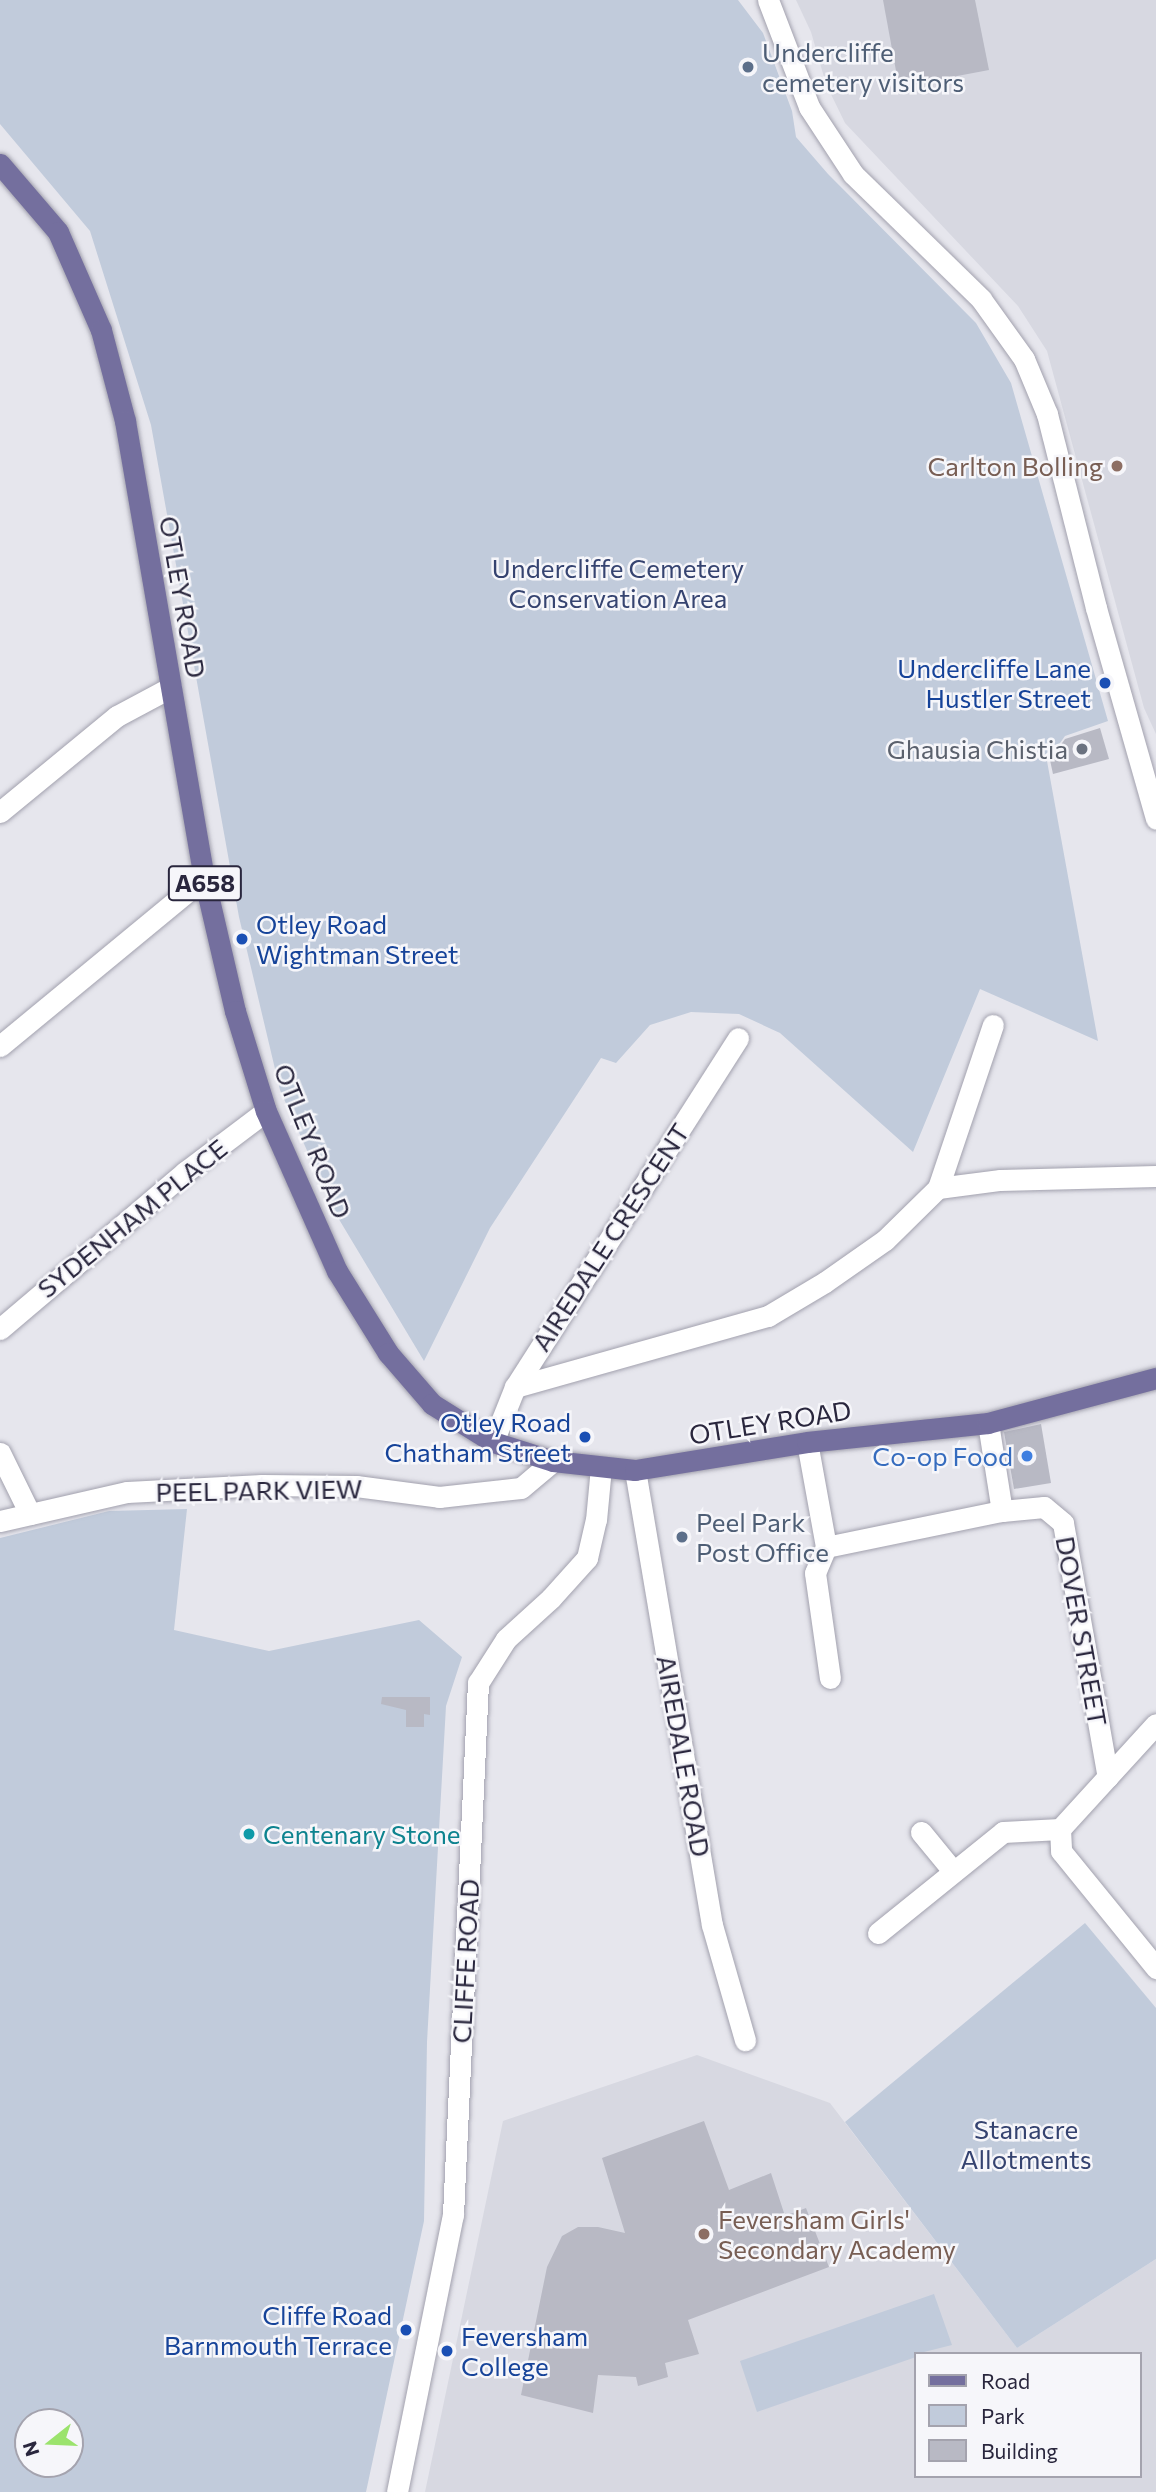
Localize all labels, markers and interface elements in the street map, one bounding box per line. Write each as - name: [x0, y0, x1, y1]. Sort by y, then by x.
- place label: Undercliffe cemetery visitors: [762, 36, 964, 98]
- marker: Undercliffe cemetery visitors: [740, 59, 756, 75]
- place label: Carlton Bolling: [928, 450, 1103, 482]
- marker: Carlton Bolling: [1109, 458, 1125, 474]
- street label: OTLEY ROAD: [153, 514, 213, 680]
- park label: Undercliffe Cemetery Conservation Area: [492, 552, 744, 614]
- place label: Undercliffe Lane Hustler Street: [897, 652, 1091, 714]
- marker: Undercliffe Lane Hustler Street: [1097, 675, 1113, 691]
- place label: Ghausia Chistia: [887, 733, 1068, 765]
- marker: Ghausia Chistia: [1074, 741, 1090, 757]
- road number: A658: [166, 862, 244, 903]
- place label: Otley Road Wightman Street: [256, 908, 459, 970]
- marker: Otley Road Wightman Street: [234, 931, 250, 947]
- street label: OTLEY ROAD: [268, 1059, 358, 1223]
- street label: AIREDALE CRESCENT: [525, 1117, 695, 1357]
- street label: SYDENHAM PLACE: [31, 1132, 233, 1304]
- street label: OTLEY ROAD: [687, 1394, 853, 1450]
- place label: Otley Road Chatham Street: [384, 1406, 571, 1468]
- marker: Otley Road Chatham Street: [577, 1429, 593, 1445]
- place label: Co-op Food: [872, 1440, 1013, 1472]
- marker: Co-op Food: [1019, 1448, 1035, 1464]
- street label: PEEL PARK VIEW: [155, 1473, 363, 1507]
- place label: Peel Park Post Office: [696, 1506, 829, 1568]
- marker: Peel Park Post Office: [674, 1529, 690, 1545]
- street label: DOVER STREET: [1050, 1534, 1114, 1728]
- street label: AIREDALE ROAD: [651, 1653, 717, 1859]
- place label: Centenary Stone: [263, 1818, 461, 1850]
- marker: Centenary Stone: [241, 1826, 257, 1842]
- street label: CLIFFE ROAD: [445, 1878, 485, 2044]
- park label: Stanacre Allotments: [961, 2113, 1091, 2174]
- place label: Feversham Girls' Secondary Academy: [718, 2203, 956, 2264]
- marker: Feversham Girls' Secondary Academy: [696, 2226, 712, 2242]
- place label: Cliffe Road Barnmouth Terrace: [164, 2299, 392, 2360]
- place label: Feversham College: [461, 2320, 588, 2382]
- marker: Cliffe Road Barnmouth Terrace: [398, 2322, 414, 2338]
- marker: Feversham College: [439, 2343, 455, 2359]
- legend: [914, 2352, 1142, 2478]
- text: Road: [981, 2368, 1030, 2393]
- text: Park: [981, 2403, 1025, 2428]
- north arrow: [14, 2408, 84, 2478]
- text: Building: [981, 2438, 1058, 2463]
- text: N: [17, 2439, 44, 2459]

